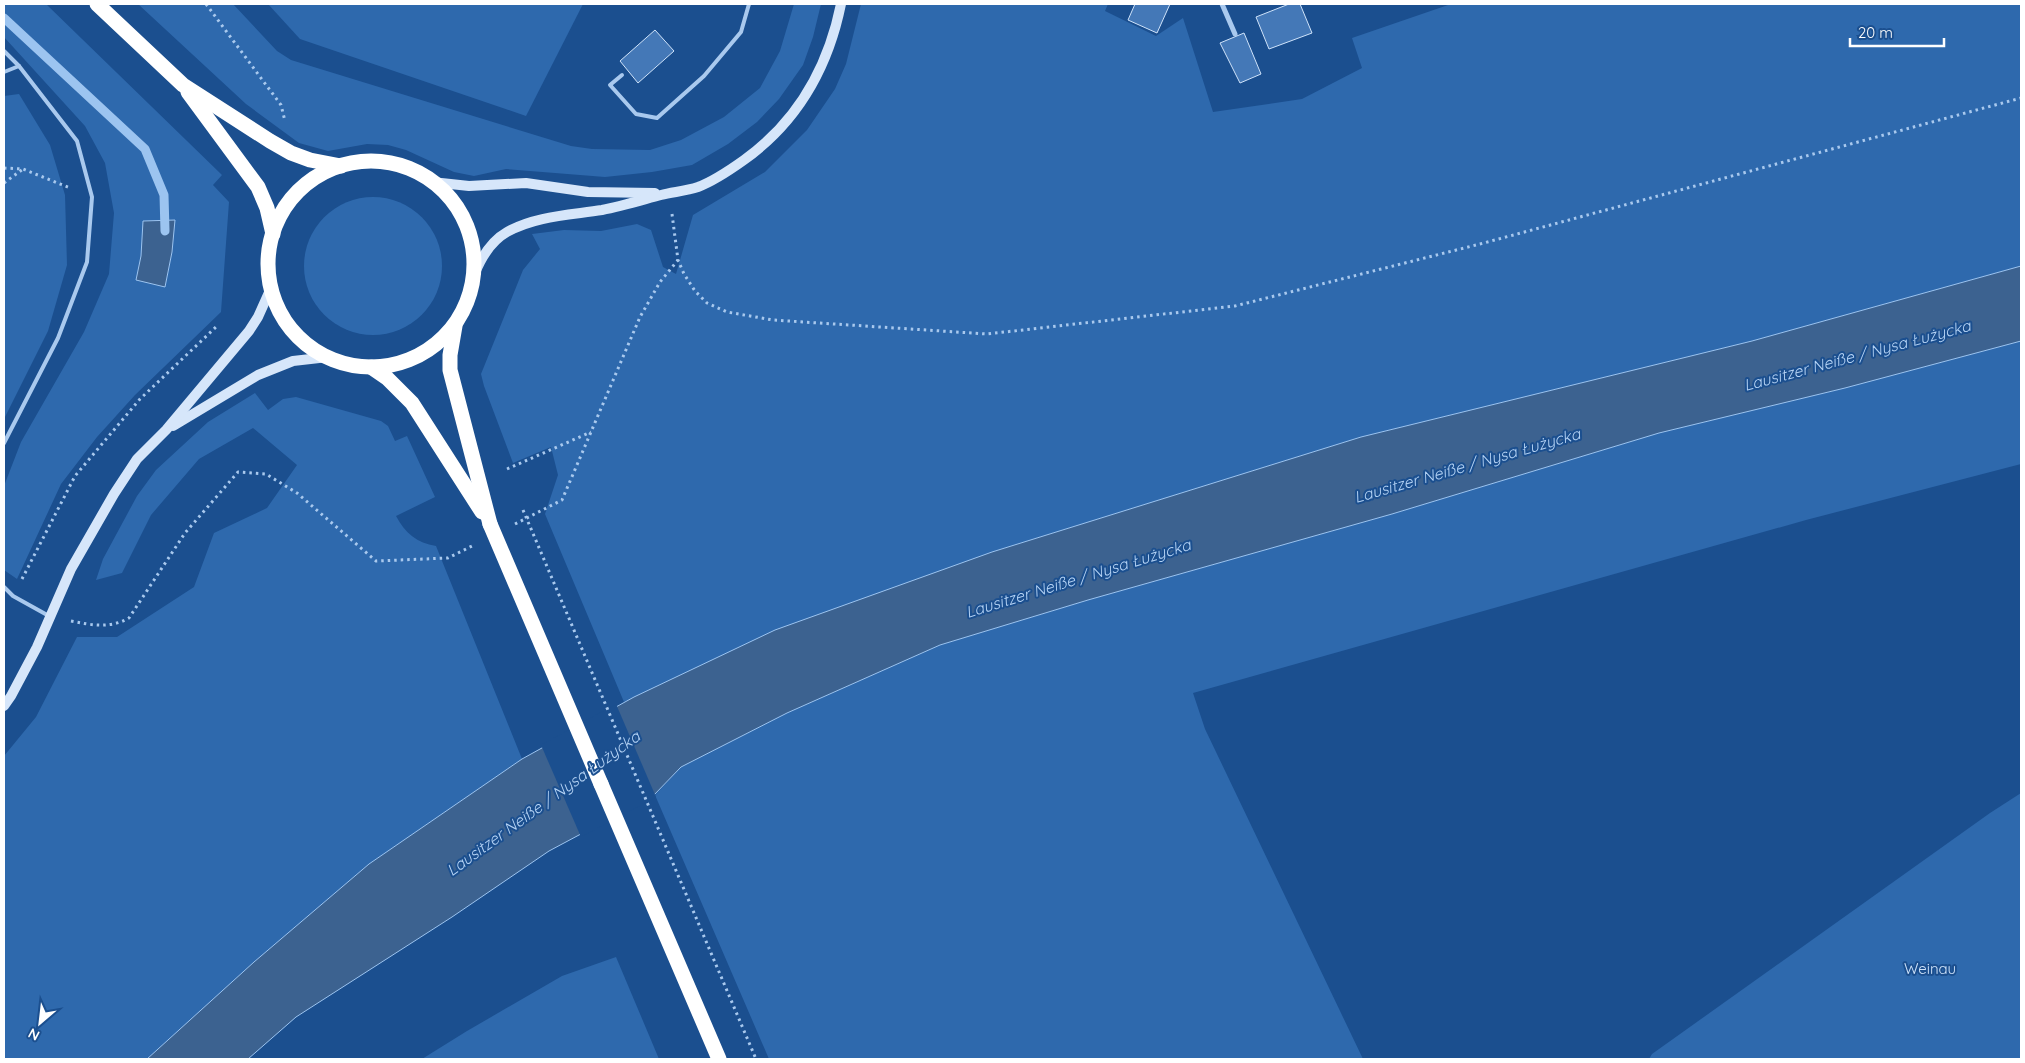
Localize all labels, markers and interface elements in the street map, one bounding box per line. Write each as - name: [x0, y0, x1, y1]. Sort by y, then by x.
- scale bar: [1850, 15, 1944, 47]
- text: 20 m: [1858, 23, 1893, 42]
- water label: Lausitzer Neiße / Nysa Łużycka: [1741, 315, 1974, 395]
- water label: Lausitzer Neiße / Nysa Łużycka: [1352, 423, 1584, 507]
- water label: Lausitzer Neiße / Nysa Łużycka: [963, 534, 1194, 622]
- water label: Lausitzer Neiße / Nysa Łużycka: [442, 725, 645, 880]
- park label: Weinau: [1904, 959, 1956, 978]
- north arrow: [15, 998, 65, 1048]
- text: N: [25, 1024, 43, 1045]

